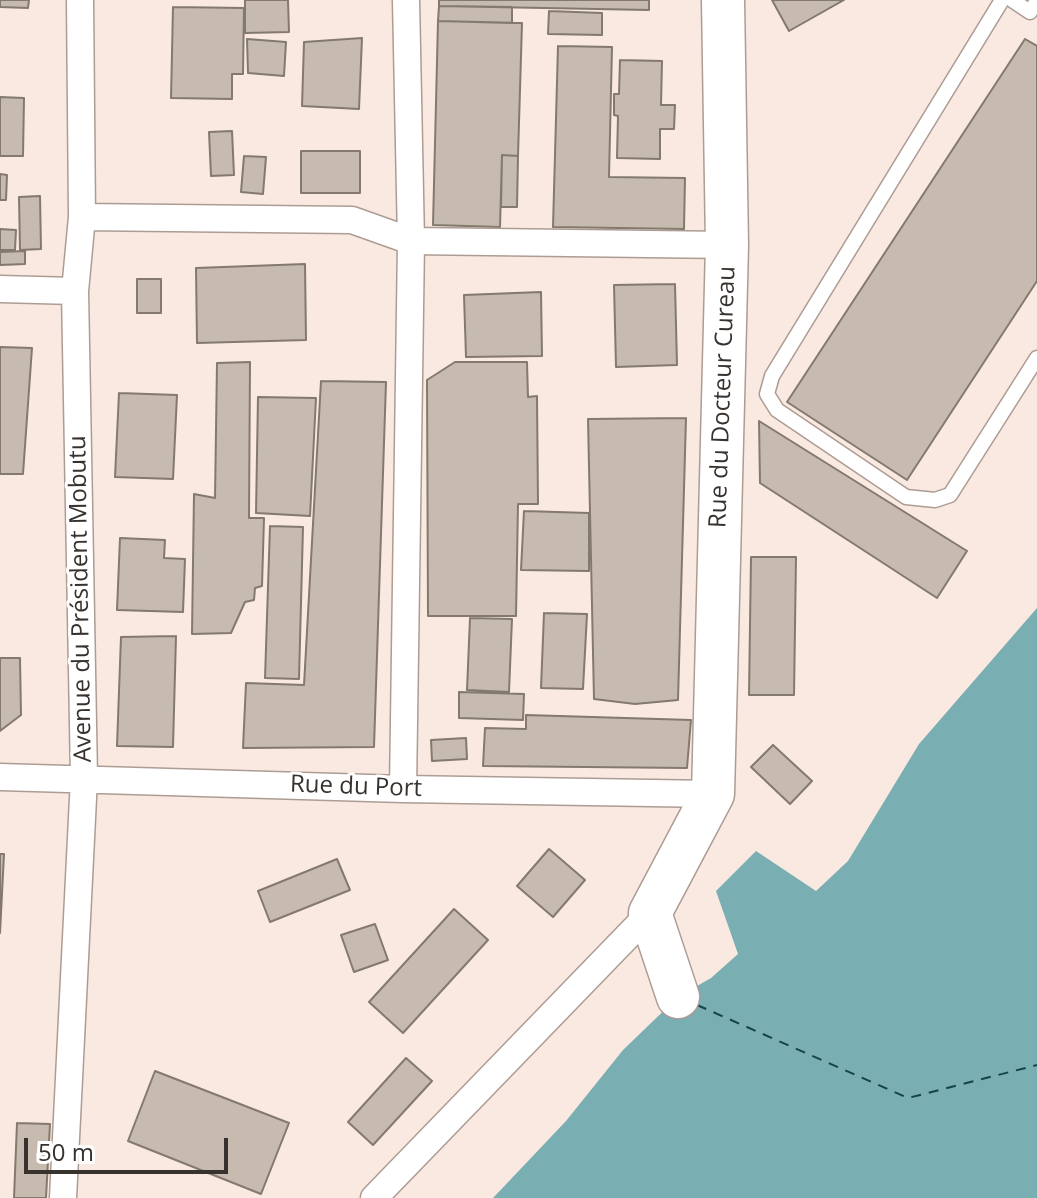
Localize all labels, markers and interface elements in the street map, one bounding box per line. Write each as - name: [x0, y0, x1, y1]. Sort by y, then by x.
- street label: Rue du Docteur Cureau: [704, 265, 742, 529]
- street label: Avenue du Président Mobutu: [64, 435, 98, 763]
- street label: Rue du Port: [289, 770, 423, 804]
- scale bar: [28, 1122, 232, 1172]
- text: 50 m: [38, 1135, 94, 1168]

